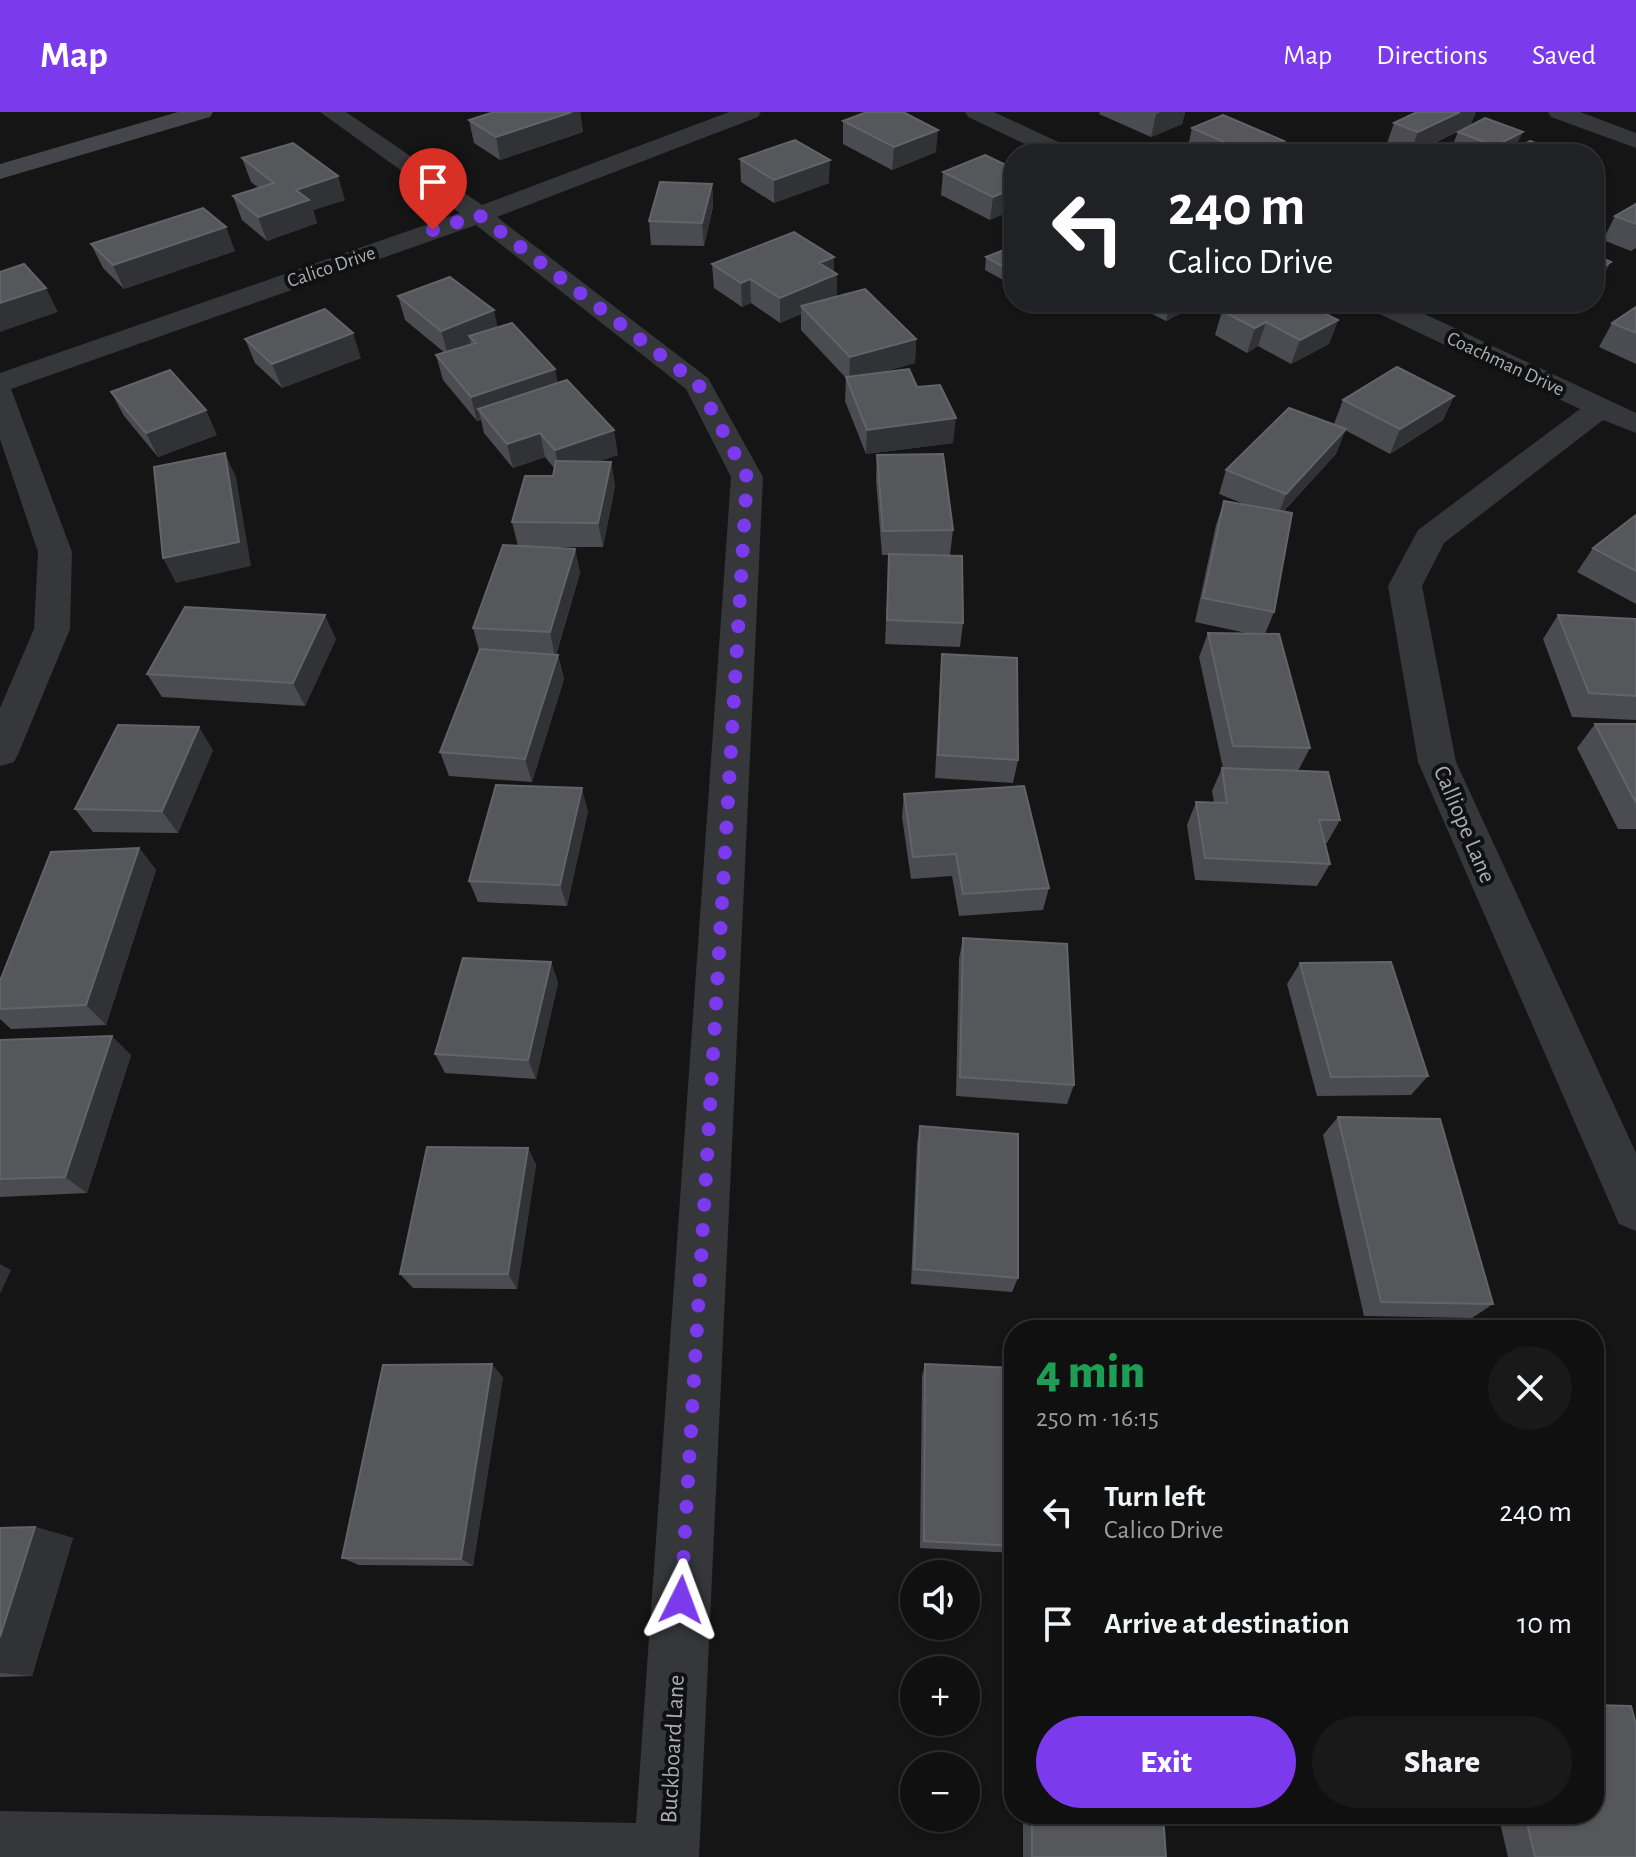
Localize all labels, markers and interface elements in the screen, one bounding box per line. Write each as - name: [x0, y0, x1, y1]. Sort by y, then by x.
- text: Map: [40, 37, 108, 75]
- text: Map: [1283, 42, 1332, 70]
- text: Directions: [1376, 42, 1488, 70]
- text: Saved: [1532, 42, 1596, 70]
- pin: [399, 148, 467, 230]
- icon: arrive: [411, 160, 455, 204]
- icon: left: [1036, 176, 1140, 280]
- text: 240 m: [1168, 179, 1305, 235]
- street label: Calico Drive: [285, 243, 378, 291]
- text: Calico Drive: [1168, 244, 1333, 280]
- street label: Coachman Drive: [1444, 328, 1567, 400]
- street label: Calliope Lane: [1429, 762, 1499, 886]
- button: close: [1488, 1346, 1572, 1430]
- text: 4 min: [1036, 1349, 1145, 1397]
- text: 250 m · 16:15: [1036, 1405, 1159, 1431]
- text: Turn left: [1104, 1482, 1205, 1512]
- icon: left: [1036, 1490, 1080, 1534]
- text: 240 m: [1499, 1497, 1572, 1527]
- text: Calico Drive: [1104, 1517, 1223, 1543]
- position arrow: [639, 1558, 723, 1642]
- map controls: [900, 1560, 980, 1832]
- button: sound: [900, 1560, 980, 1640]
- icon: arrive: [1036, 1602, 1080, 1646]
- text: Arrive at destination: [1104, 1609, 1350, 1639]
- text: 10 m: [1517, 1609, 1572, 1639]
- button: +: [900, 1656, 980, 1736]
- street label: Buckboard Lane: [657, 1674, 689, 1824]
- button: Exit: [1036, 1716, 1296, 1808]
- button: Share: [1312, 1716, 1572, 1808]
- button: −: [900, 1752, 980, 1832]

